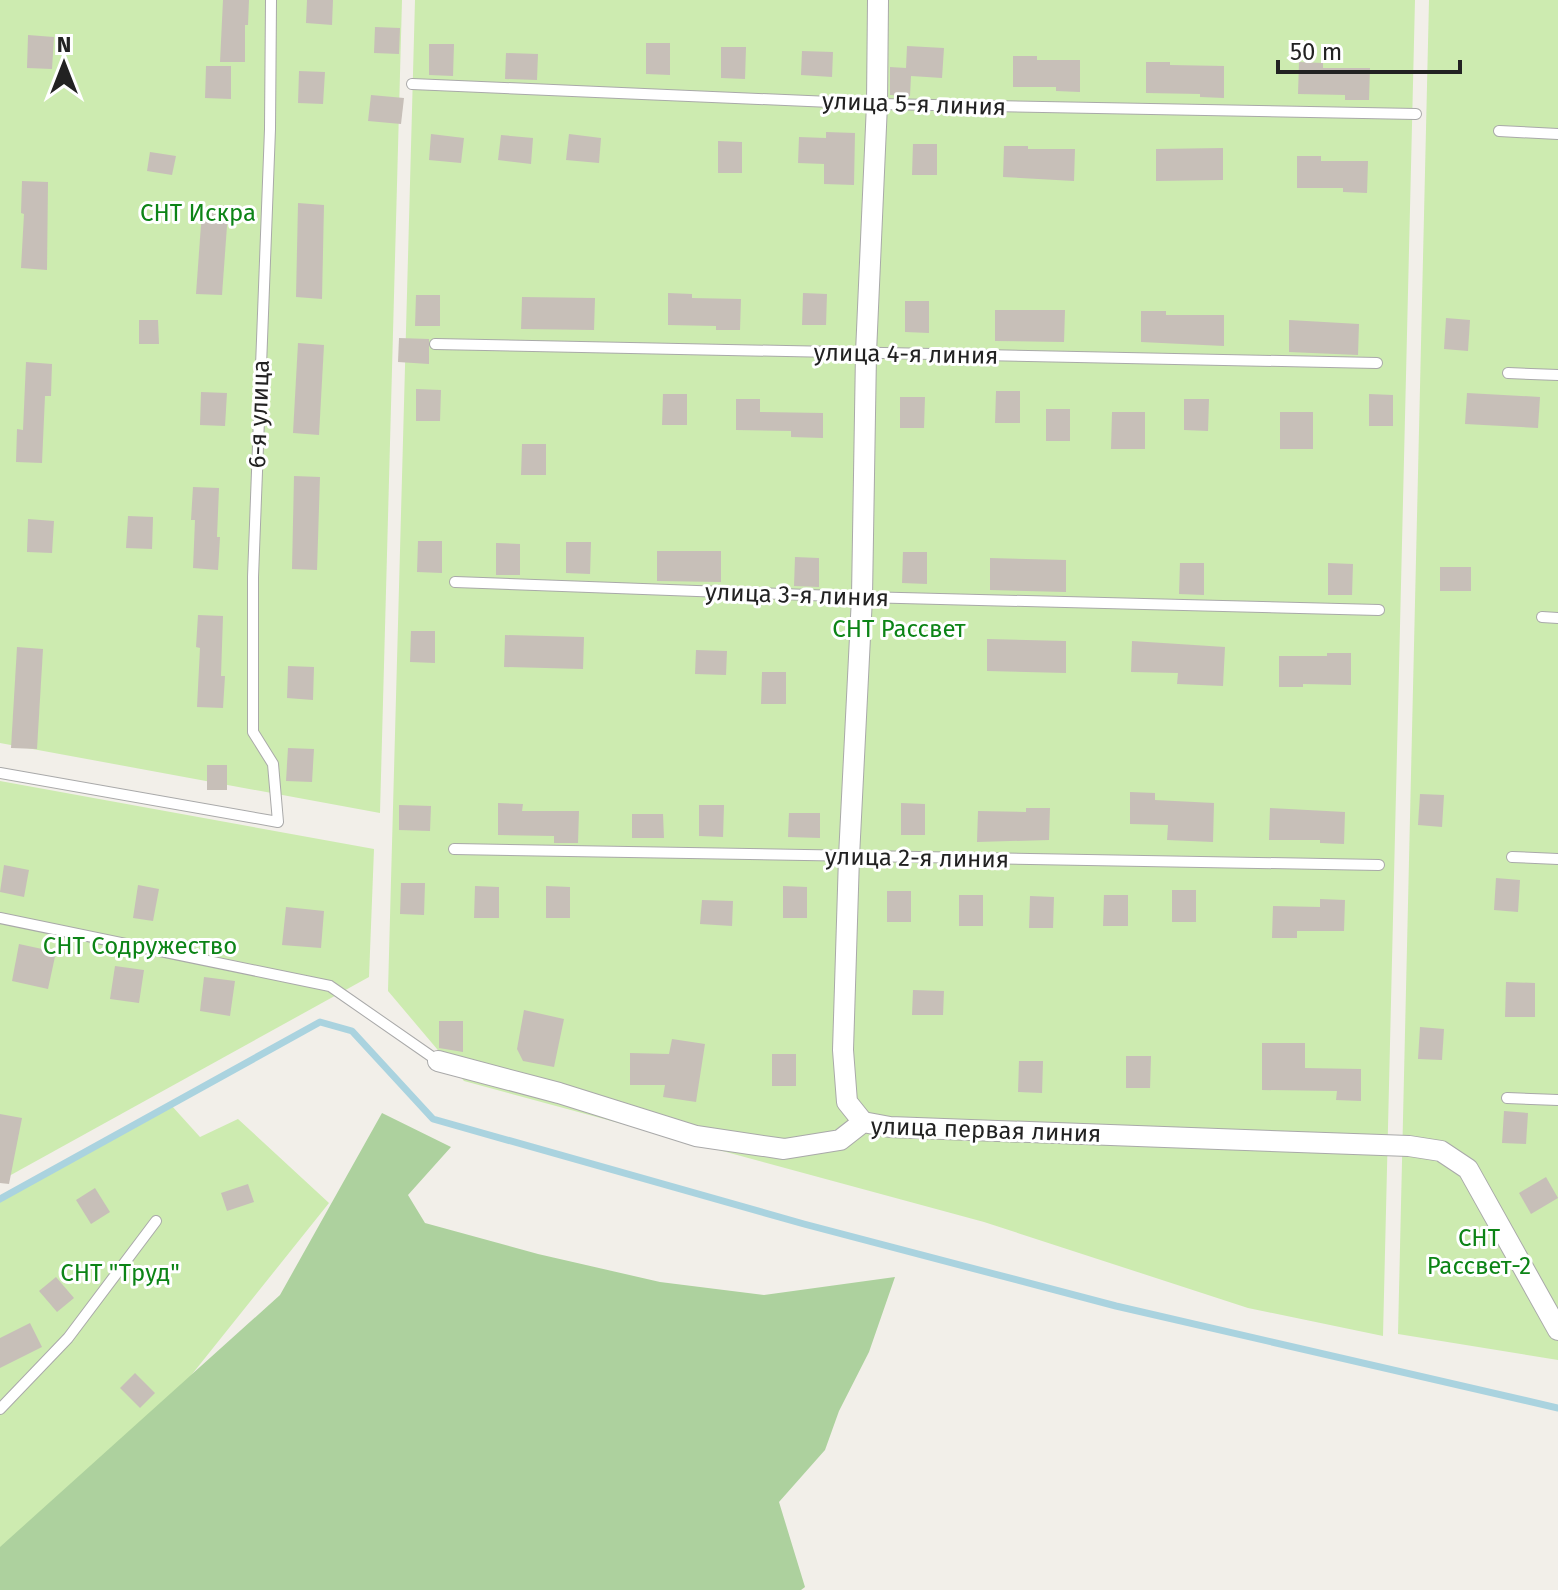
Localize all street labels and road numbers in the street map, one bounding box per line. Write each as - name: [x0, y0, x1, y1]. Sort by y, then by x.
- street label: улица 5-я линия: [821, 87, 1007, 121]
- street label: улица 4-я линия: [813, 338, 999, 370]
- street label: 6-я улица: [243, 359, 275, 469]
- street label: улица 3-я линия: [704, 578, 890, 612]
- street label: улица 2-я линия: [825, 842, 1009, 874]
- street label: улица первая линия: [870, 1112, 1102, 1148]

